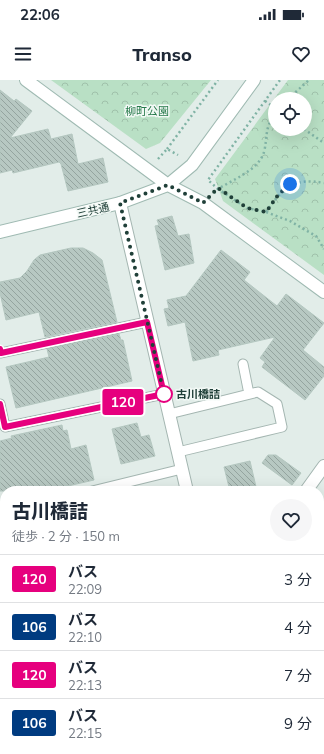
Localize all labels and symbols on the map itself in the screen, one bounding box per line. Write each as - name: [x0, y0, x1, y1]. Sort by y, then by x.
- park label: 柳町公園: [125, 104, 169, 118]
- your location: [280, 174, 300, 194]
- street label: 三共通: [75, 199, 111, 221]
- marker: 古川橋詰: [155, 385, 173, 403]
- place label: 古川橋詰: [176, 387, 220, 401]
- line badge: 120: [100, 389, 146, 415]

